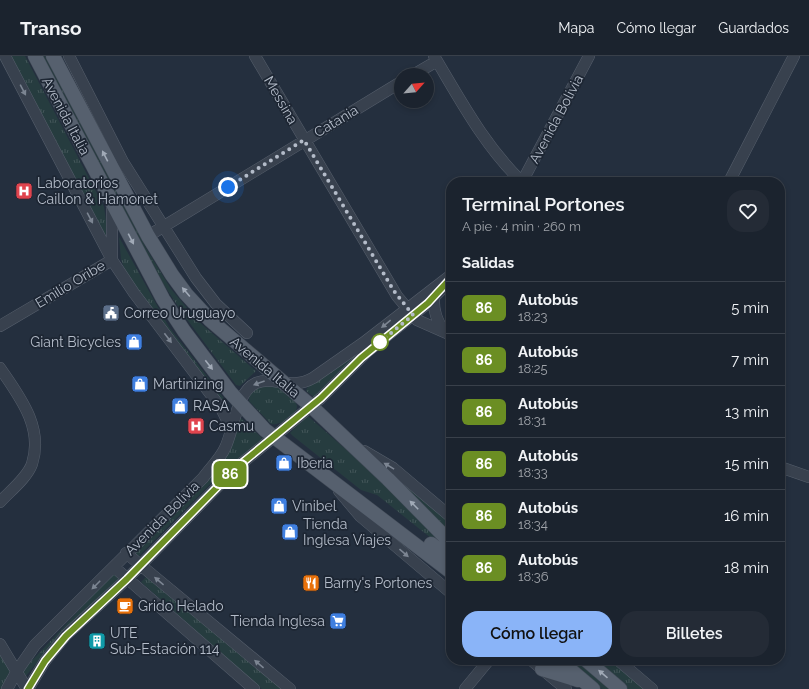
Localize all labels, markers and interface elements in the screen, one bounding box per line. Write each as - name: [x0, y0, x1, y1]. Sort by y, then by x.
- text: Transo: [20, 17, 81, 39]
- text: Mapa: [558, 20, 594, 36]
- text: Cómo llegar: [616, 20, 696, 36]
- text: Guardados: [718, 20, 789, 36]
- north arrow: [394, 68, 434, 108]
- map controls: [394, 68, 434, 108]
- street label: Avenida Bolivia: [526, 72, 586, 166]
- street label: Messina: [261, 73, 301, 127]
- street label: Avenida Italia: [39, 74, 93, 158]
- one-way arrow: [20, 85, 26, 96]
- street label: Catania: [311, 102, 361, 140]
- one-way arrow: [101, 151, 108, 162]
- place label: Laboratorios Caillon & Hamonet: [37, 175, 158, 207]
- your location: [218, 177, 238, 197]
- hospital icon: Laboratorios Caillon & Hamonet: [14, 181, 34, 201]
- button: heart: [727, 190, 769, 232]
- text: Terminal Portones: [462, 193, 625, 215]
- one-way arrow: [87, 212, 93, 224]
- text: A pie · 4 min · 260 m: [462, 219, 581, 234]
- one-way arrow: [128, 234, 134, 245]
- text: Salidas: [462, 254, 514, 272]
- street label: Emilio Oribe: [32, 257, 108, 311]
- one-way arrow: [181, 287, 190, 298]
- text: Autobús: [518, 291, 578, 309]
- text: 5 min: [731, 299, 769, 317]
- text: 86: [476, 300, 492, 316]
- public building icon: Correo Uruguayo: [101, 303, 121, 323]
- place label: Correo Uruguayo: [124, 305, 235, 321]
- text: 18:23: [518, 309, 547, 324]
- one-way arrow: [381, 320, 392, 328]
- shop icon: Giant Bicycles: [124, 332, 144, 352]
- one-way arrow: [164, 333, 172, 344]
- street label: Avenida Italia: [227, 333, 303, 401]
- unlabelled marker: [371, 333, 389, 351]
- place label: Giant Bicycles: [30, 334, 121, 350]
- text: Autobús: [518, 343, 578, 361]
- text: 7 min: [731, 351, 769, 369]
- text: 86: [476, 352, 492, 368]
- one-way arrow: [205, 359, 213, 370]
- text: 18:25: [518, 361, 548, 376]
- shop icon: Martinizing: [130, 374, 150, 394]
- place label: Martinizing: [153, 376, 223, 392]
- one-way arrow: [252, 381, 264, 387]
- text: Autobús: [518, 395, 578, 413]
- shop icon: RASA: [170, 396, 190, 416]
- place label: RASA: [193, 398, 230, 414]
- text: 13 min: [725, 403, 769, 421]
- text: 86: [476, 404, 492, 420]
- text: 18:31: [518, 413, 546, 428]
- hospital icon: Casmu: [186, 416, 206, 436]
- place label: Casmu: [209, 418, 254, 434]
- text: Autobús: [518, 447, 578, 465]
- shop icon: Iberia: [274, 453, 294, 473]
- place label: Iberia: [297, 455, 333, 471]
- text: 15 min: [725, 455, 769, 473]
- text: 86: [476, 456, 492, 472]
- line badge: 86: [212, 461, 248, 487]
- one-way arrow: [383, 462, 395, 469]
- text: 18:33: [518, 465, 548, 480]
- text: 86: [222, 466, 238, 482]
- street label: Avenida Bolivia: [122, 478, 202, 558]
- shop icon: Vinibel: [269, 496, 289, 516]
- place label: Vinibel: [292, 498, 337, 514]
- text: Autobús: [518, 499, 578, 517]
- one-way arrow: [409, 500, 419, 510]
- text: 16 min: [724, 507, 769, 525]
- text: 86: [476, 508, 492, 524]
- place label: Tienda Inglesa Viajes: [303, 516, 391, 548]
- text: 18:34: [518, 517, 548, 532]
- shop icon: Tienda Inglesa Viajes: [280, 522, 300, 542]
- one-way arrow: [399, 549, 409, 558]
- text: Autobús: [518, 551, 578, 569]
- text: 18 min: [724, 559, 769, 577]
- text: 86: [476, 560, 492, 576]
- text: 18:36: [518, 569, 549, 584]
- restaurant icon: Barny's Portones: [301, 573, 321, 593]
- place label: Barny's Portones: [324, 575, 433, 591]
- one-way arrow: [154, 577, 165, 586]
- one-way arrow: [91, 580, 101, 589]
- cafe icon: Grido Helado: [115, 596, 135, 616]
- place label: Grido Helado: [138, 598, 224, 614]
- supermarket icon: Tienda Inglesa: [328, 611, 348, 631]
- button: Cómo llegar: [462, 611, 612, 657]
- button: Billetes: [620, 611, 769, 657]
- place label: Tienda Inglesa: [230, 613, 325, 629]
- place label: UTE Sub-Estación 114: [110, 625, 220, 657]
- building icon: UTE Sub-Estación 114: [87, 631, 107, 651]
- one-way arrow: [254, 660, 265, 669]
- one-way arrow: [598, 670, 609, 679]

